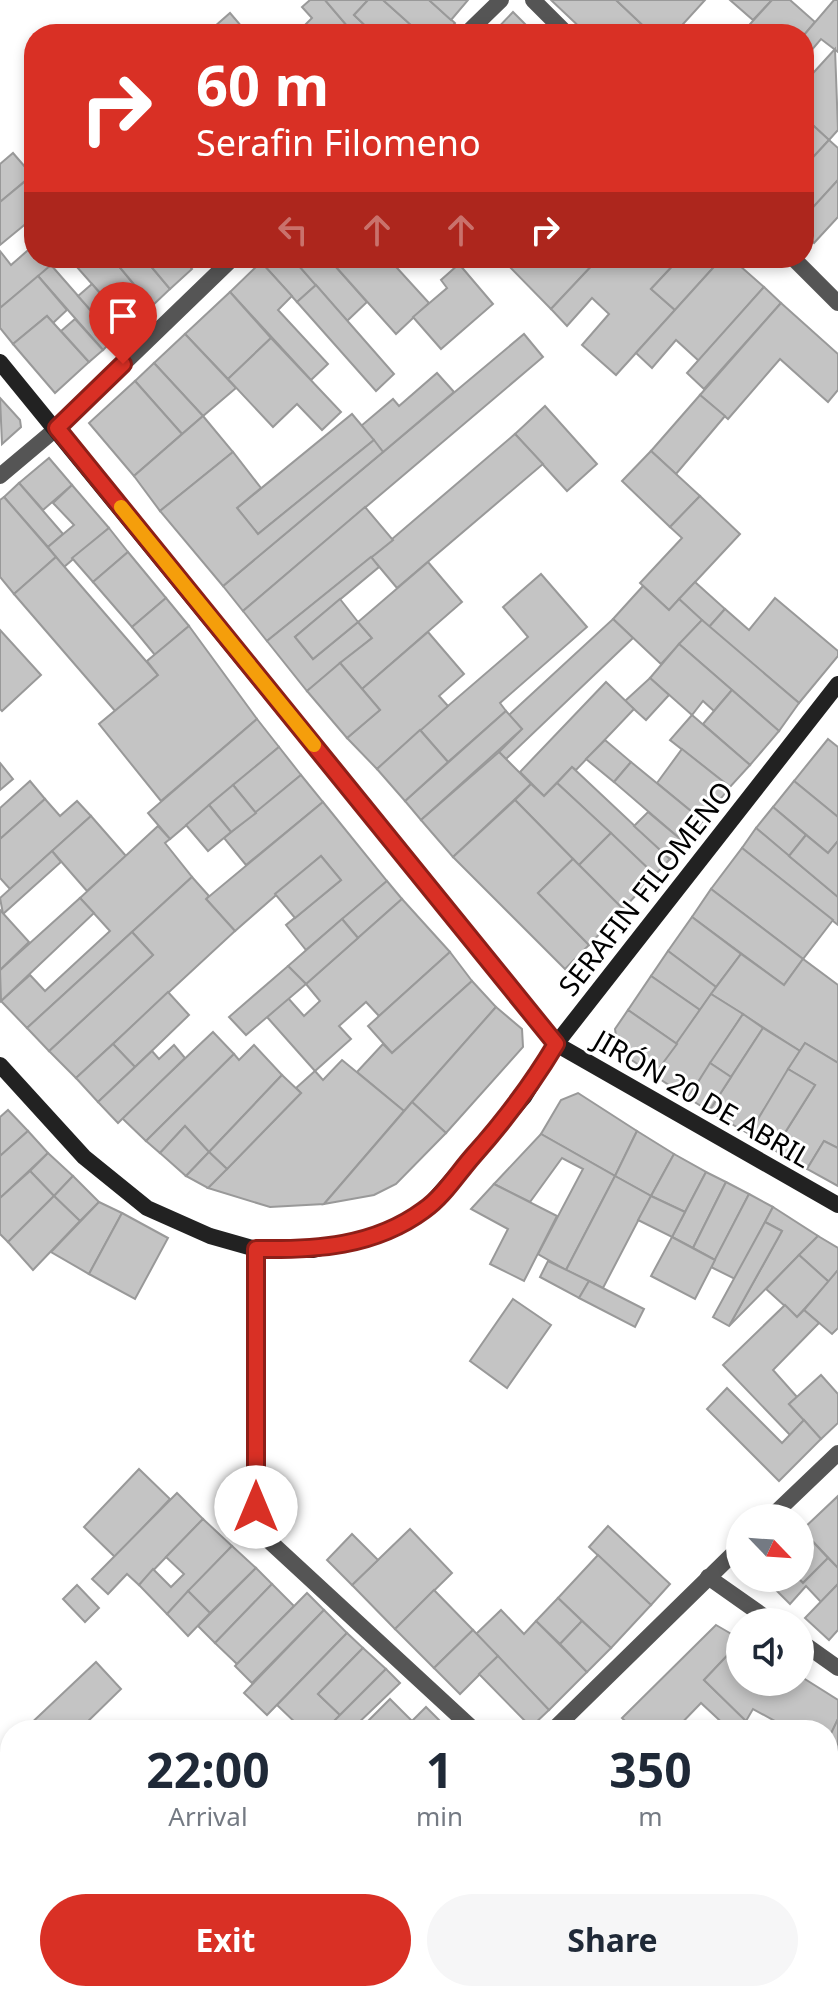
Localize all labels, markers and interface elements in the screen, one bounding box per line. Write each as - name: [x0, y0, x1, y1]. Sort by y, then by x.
- text: 60 m: [196, 46, 329, 122]
- icon: right: [64, 56, 168, 160]
- text: Serafin Filomeno: [196, 118, 481, 167]
- icon: left: [271, 208, 315, 252]
- icon: ahead: [355, 208, 399, 252]
- icon: ahead: [439, 208, 483, 252]
- icon: right: [523, 208, 567, 252]
- pin: [89, 282, 157, 364]
- icon: arrive: [101, 294, 145, 338]
- street label: SERAFIN FILOMENO: [549, 773, 741, 1003]
- street label: JIRÓN 20 DE ABRIL: [585, 1019, 819, 1176]
- position arrow: [214, 1465, 298, 1549]
- north arrow: [726, 1504, 814, 1592]
- map controls: [726, 1504, 814, 1696]
- button: sound: [726, 1608, 814, 1696]
- text: 22:00: [146, 1737, 270, 1802]
- text: 1: [426, 1737, 453, 1802]
- text: 350: [609, 1737, 692, 1802]
- text: Arrival: [168, 1798, 248, 1834]
- text: min: [416, 1798, 463, 1834]
- text: m: [638, 1798, 663, 1834]
- button: Exit: [40, 1894, 411, 1986]
- button: Share: [427, 1894, 798, 1986]

